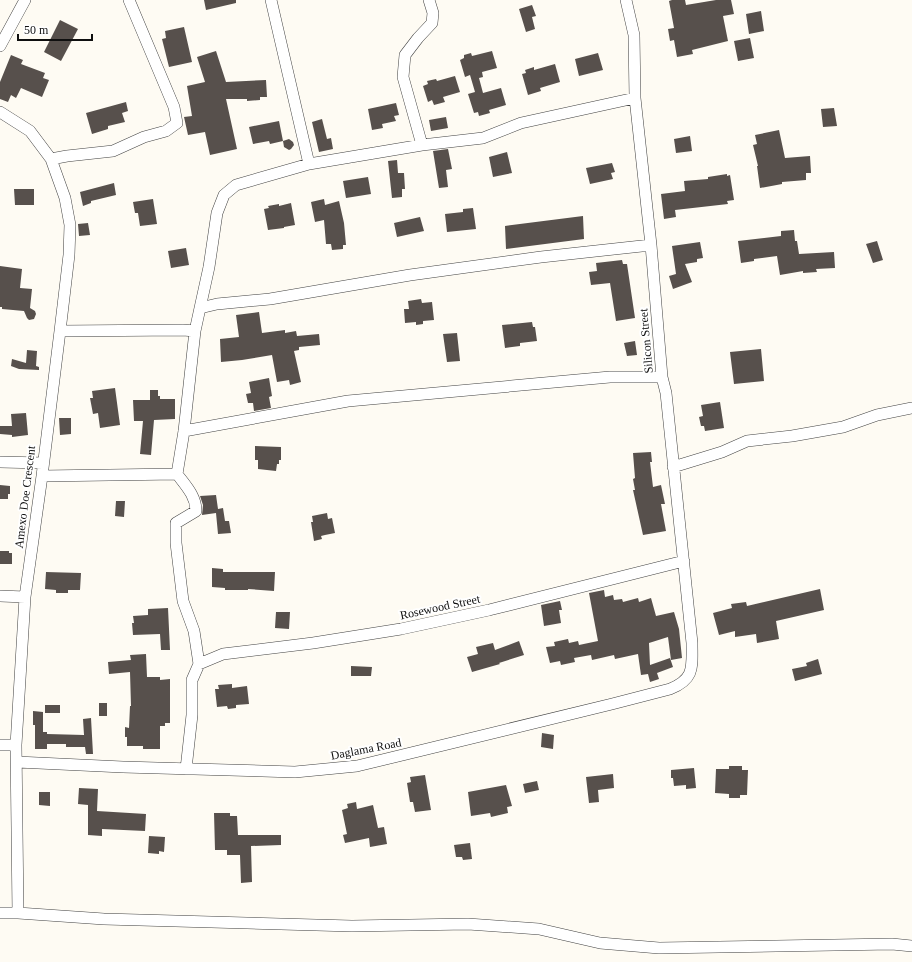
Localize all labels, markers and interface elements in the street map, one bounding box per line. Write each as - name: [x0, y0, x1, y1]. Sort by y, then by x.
- scale bar: [18, 16, 92, 42]
- text: 50 m: [24, 23, 49, 37]
- street label: Silicon Street: [636, 307, 656, 374]
- street label: Amexo Doe Crescent: [12, 444, 38, 549]
- street label: Rosewood Street: [399, 592, 482, 622]
- street label: Daglama Road: [329, 735, 403, 763]

